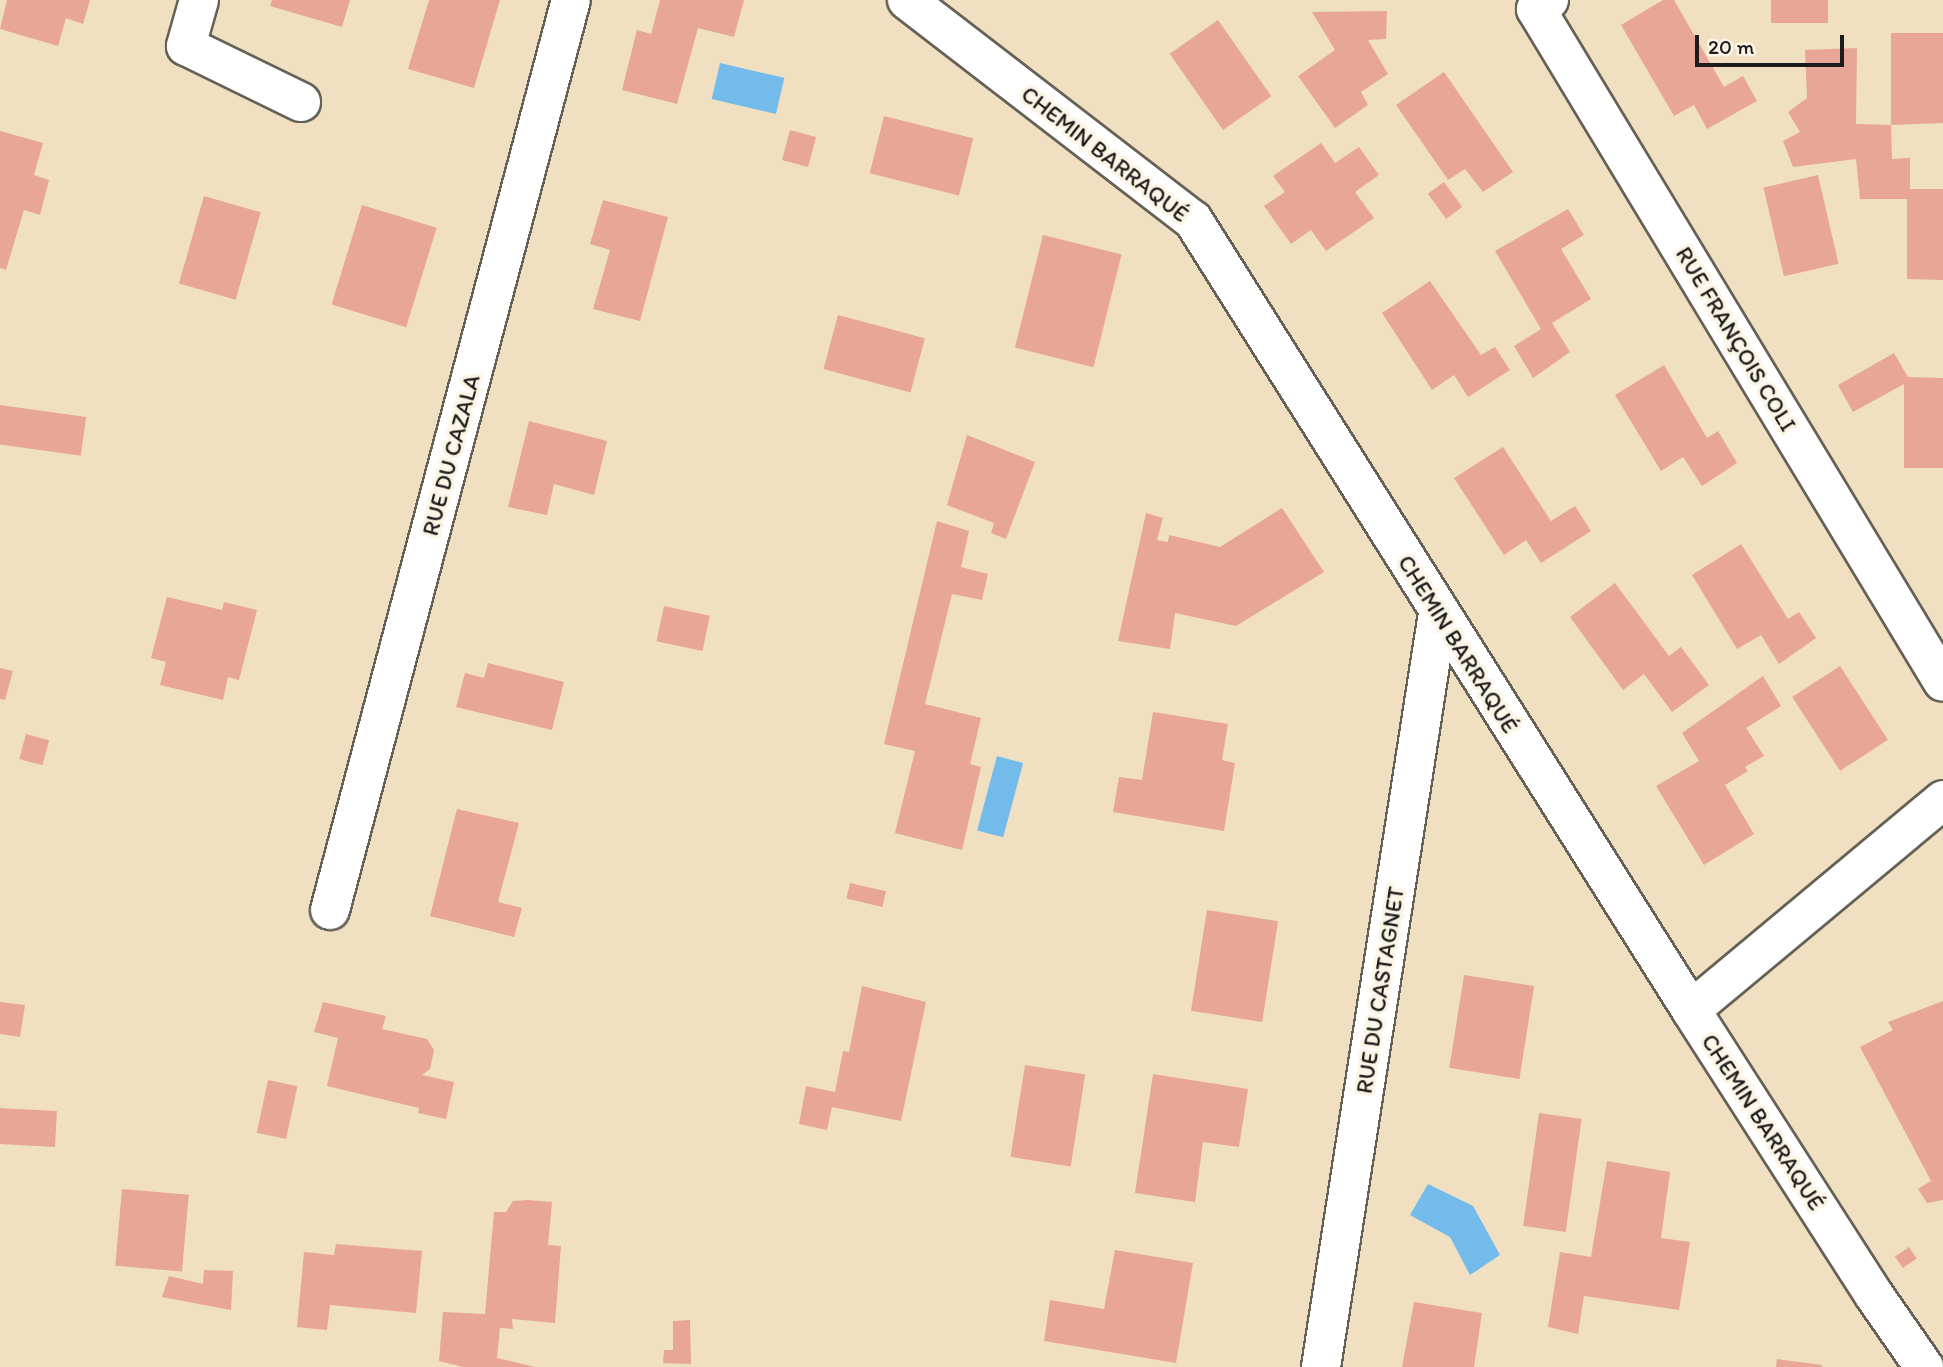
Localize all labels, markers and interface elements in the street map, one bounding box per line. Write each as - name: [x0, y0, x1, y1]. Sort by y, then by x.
- scale bar: [1698, 21, 1847, 65]
- text: 20 m: [1708, 34, 1754, 59]
- street label: CHEMIN BARRAQUÉ: [1016, 80, 1194, 228]
- street label: RUE FRANÇOIS COLI: [1670, 242, 1802, 436]
- street label: RUE DU CAZALA: [416, 371, 486, 539]
- street label: CHEMIN BARRAQUÉ: [1392, 550, 1524, 738]
- street label: RUE DU CASTAGNET: [1350, 884, 1410, 1096]
- street label: CHEMIN BARRAQUÉ: [1696, 1028, 1830, 1216]

